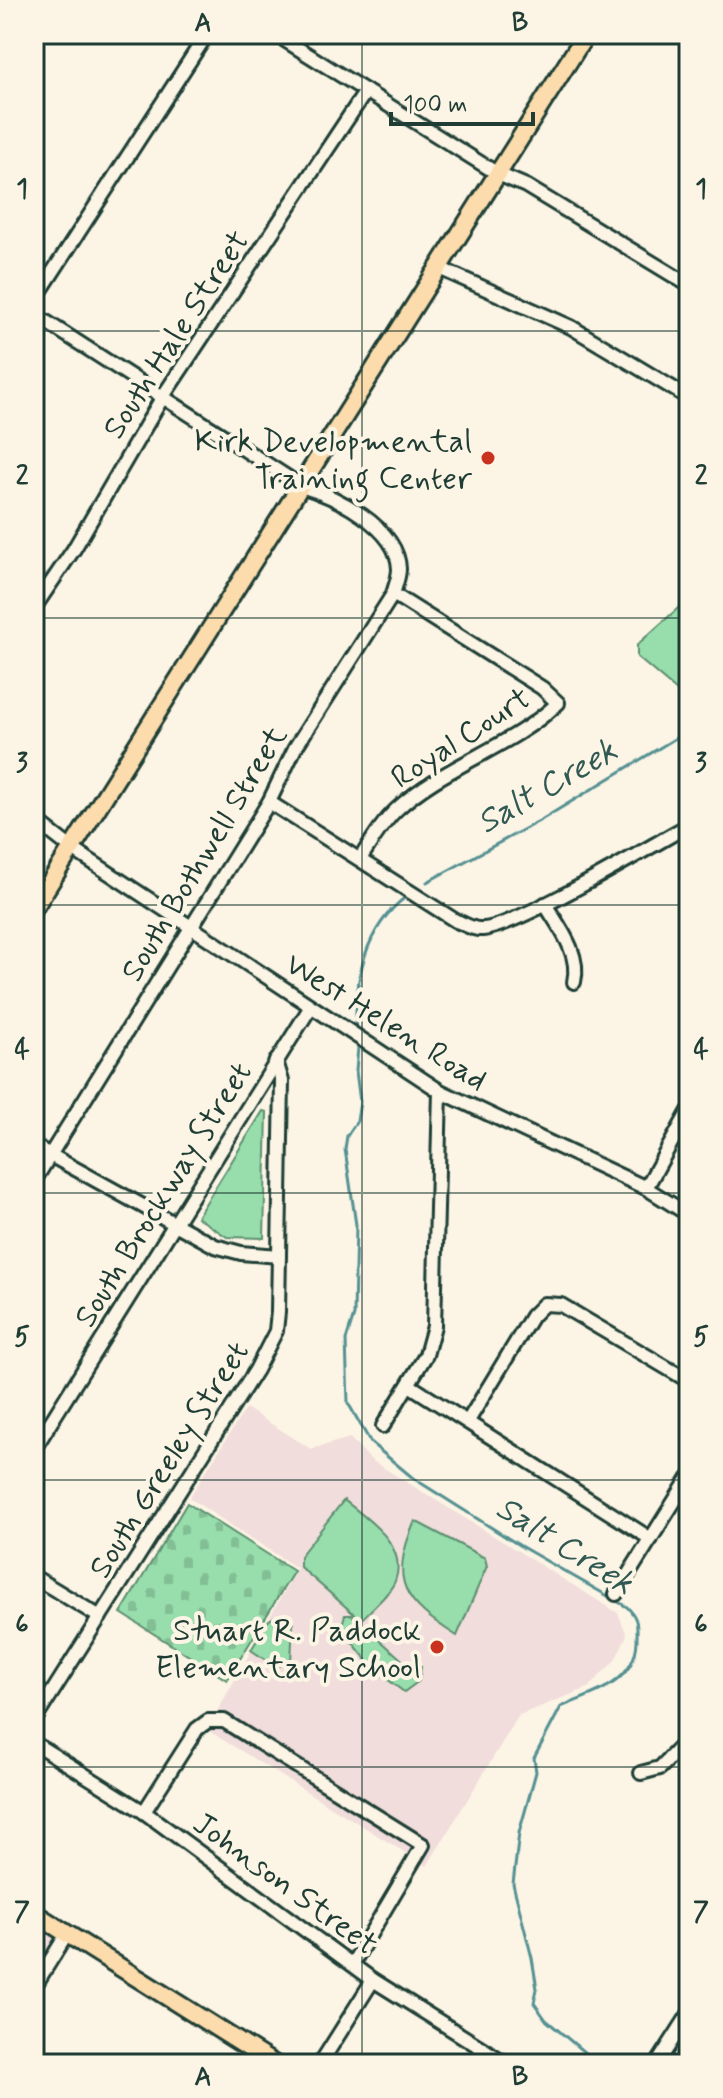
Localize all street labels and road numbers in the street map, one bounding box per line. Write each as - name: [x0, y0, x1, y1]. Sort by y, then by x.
- street label: South Hale Street: [94, 223, 260, 447]
- street label: Royal Court: [383, 678, 539, 799]
- street label: South Bothwell Street: [112, 718, 298, 990]
- street label: West Helen Road: [277, 944, 495, 1102]
- street label: South Brockway Street: [65, 1054, 262, 1336]
- street label: South Greeley Street: [80, 1334, 260, 1586]
- street label: Johnson Street: [184, 1803, 386, 1966]

